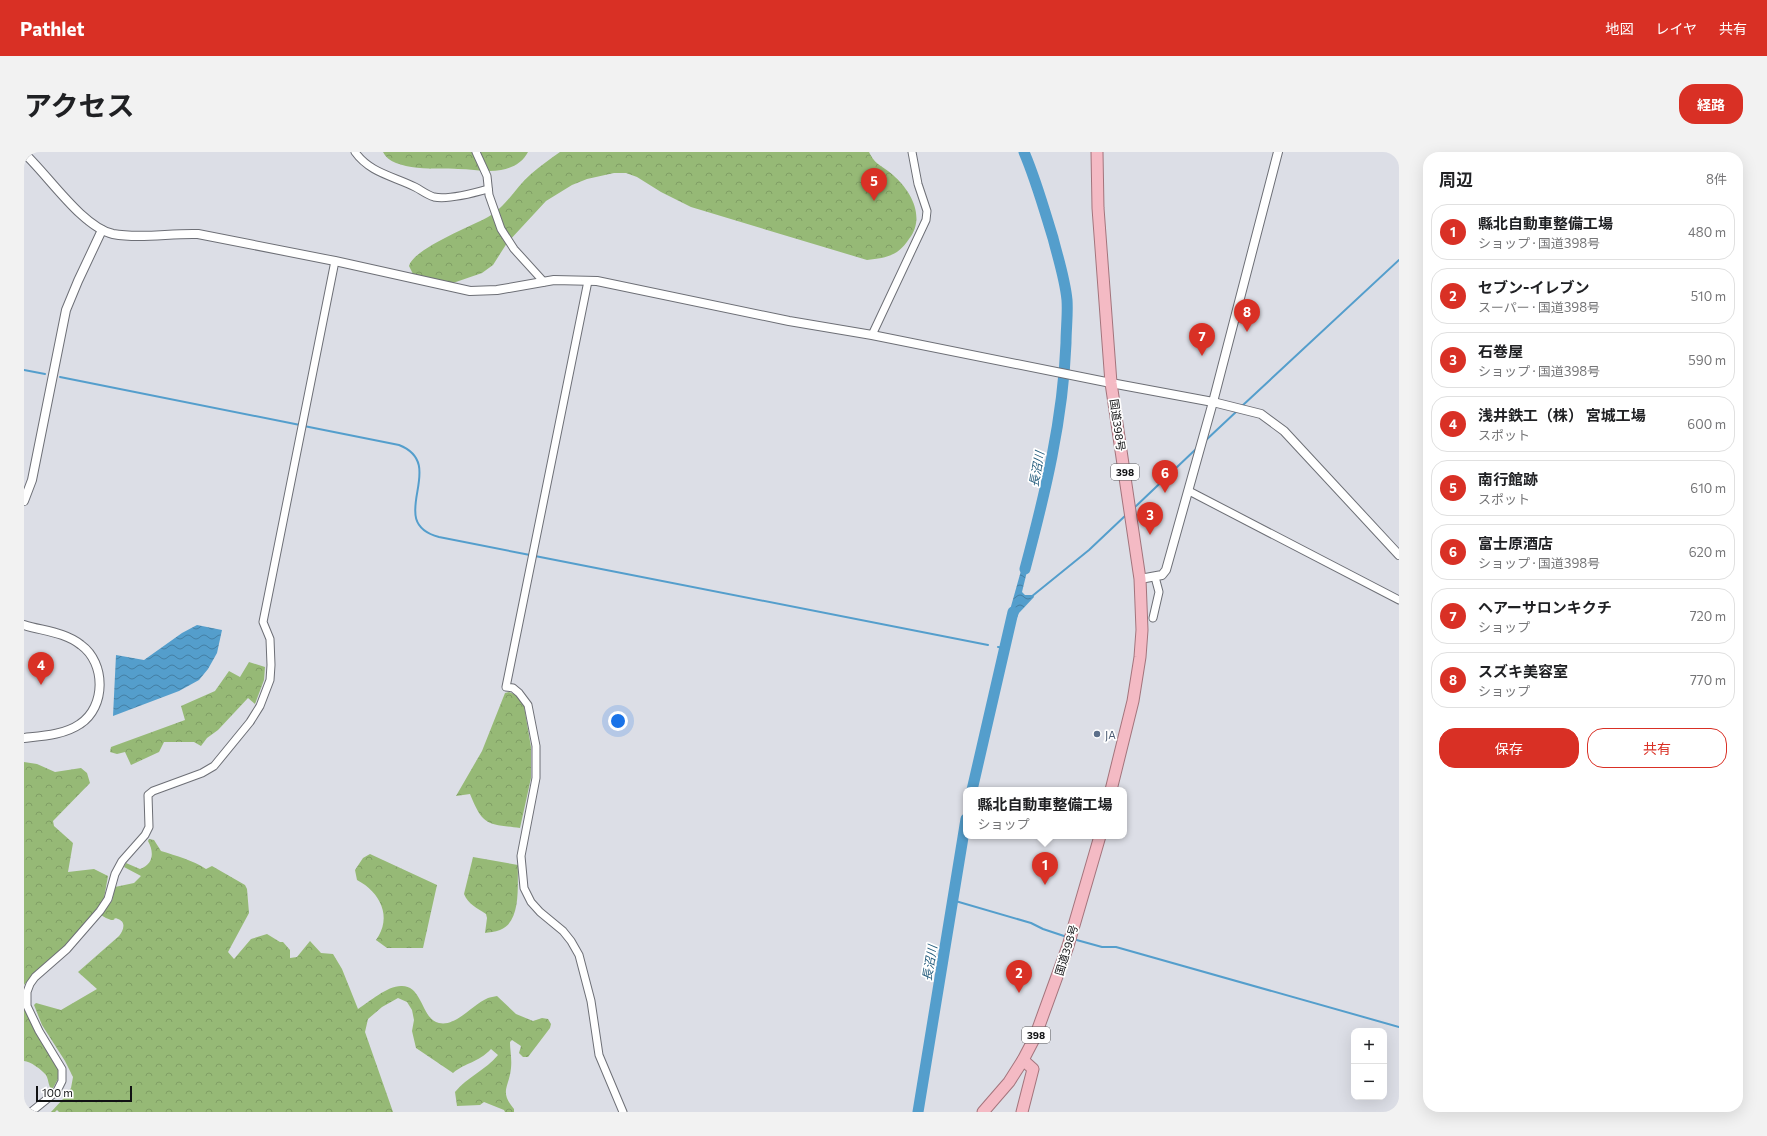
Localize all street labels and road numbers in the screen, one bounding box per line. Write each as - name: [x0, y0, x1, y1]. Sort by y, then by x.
- street label: 国道398号: [1108, 398, 1128, 452]
- road number: 398: [1111, 464, 1139, 480]
- street label: 国道398号: [1052, 923, 1080, 977]
- road number: 398: [1022, 1027, 1050, 1043]

